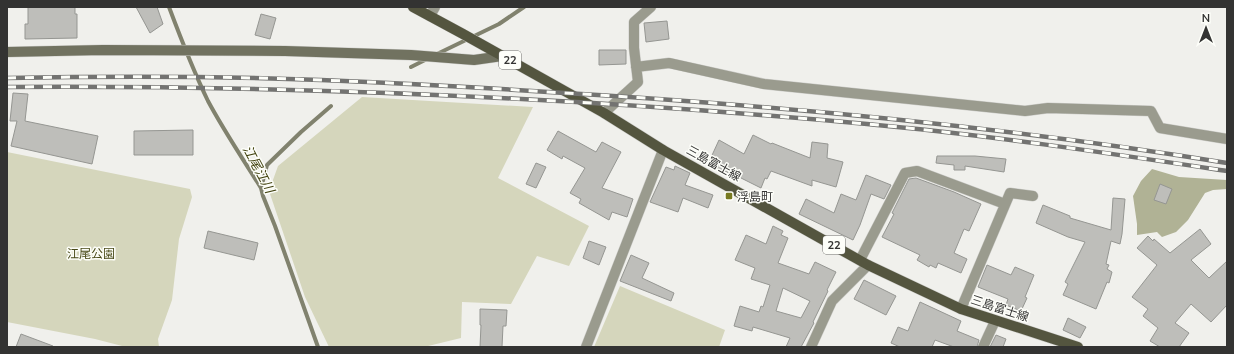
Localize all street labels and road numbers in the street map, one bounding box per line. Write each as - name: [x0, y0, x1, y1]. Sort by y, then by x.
- road number: 22: [499, 51, 521, 69]
- street label: 三島富士線: [684, 142, 744, 184]
- road number: 22: [823, 236, 845, 254]
- street label: 三島富士線: [969, 292, 1031, 324]

